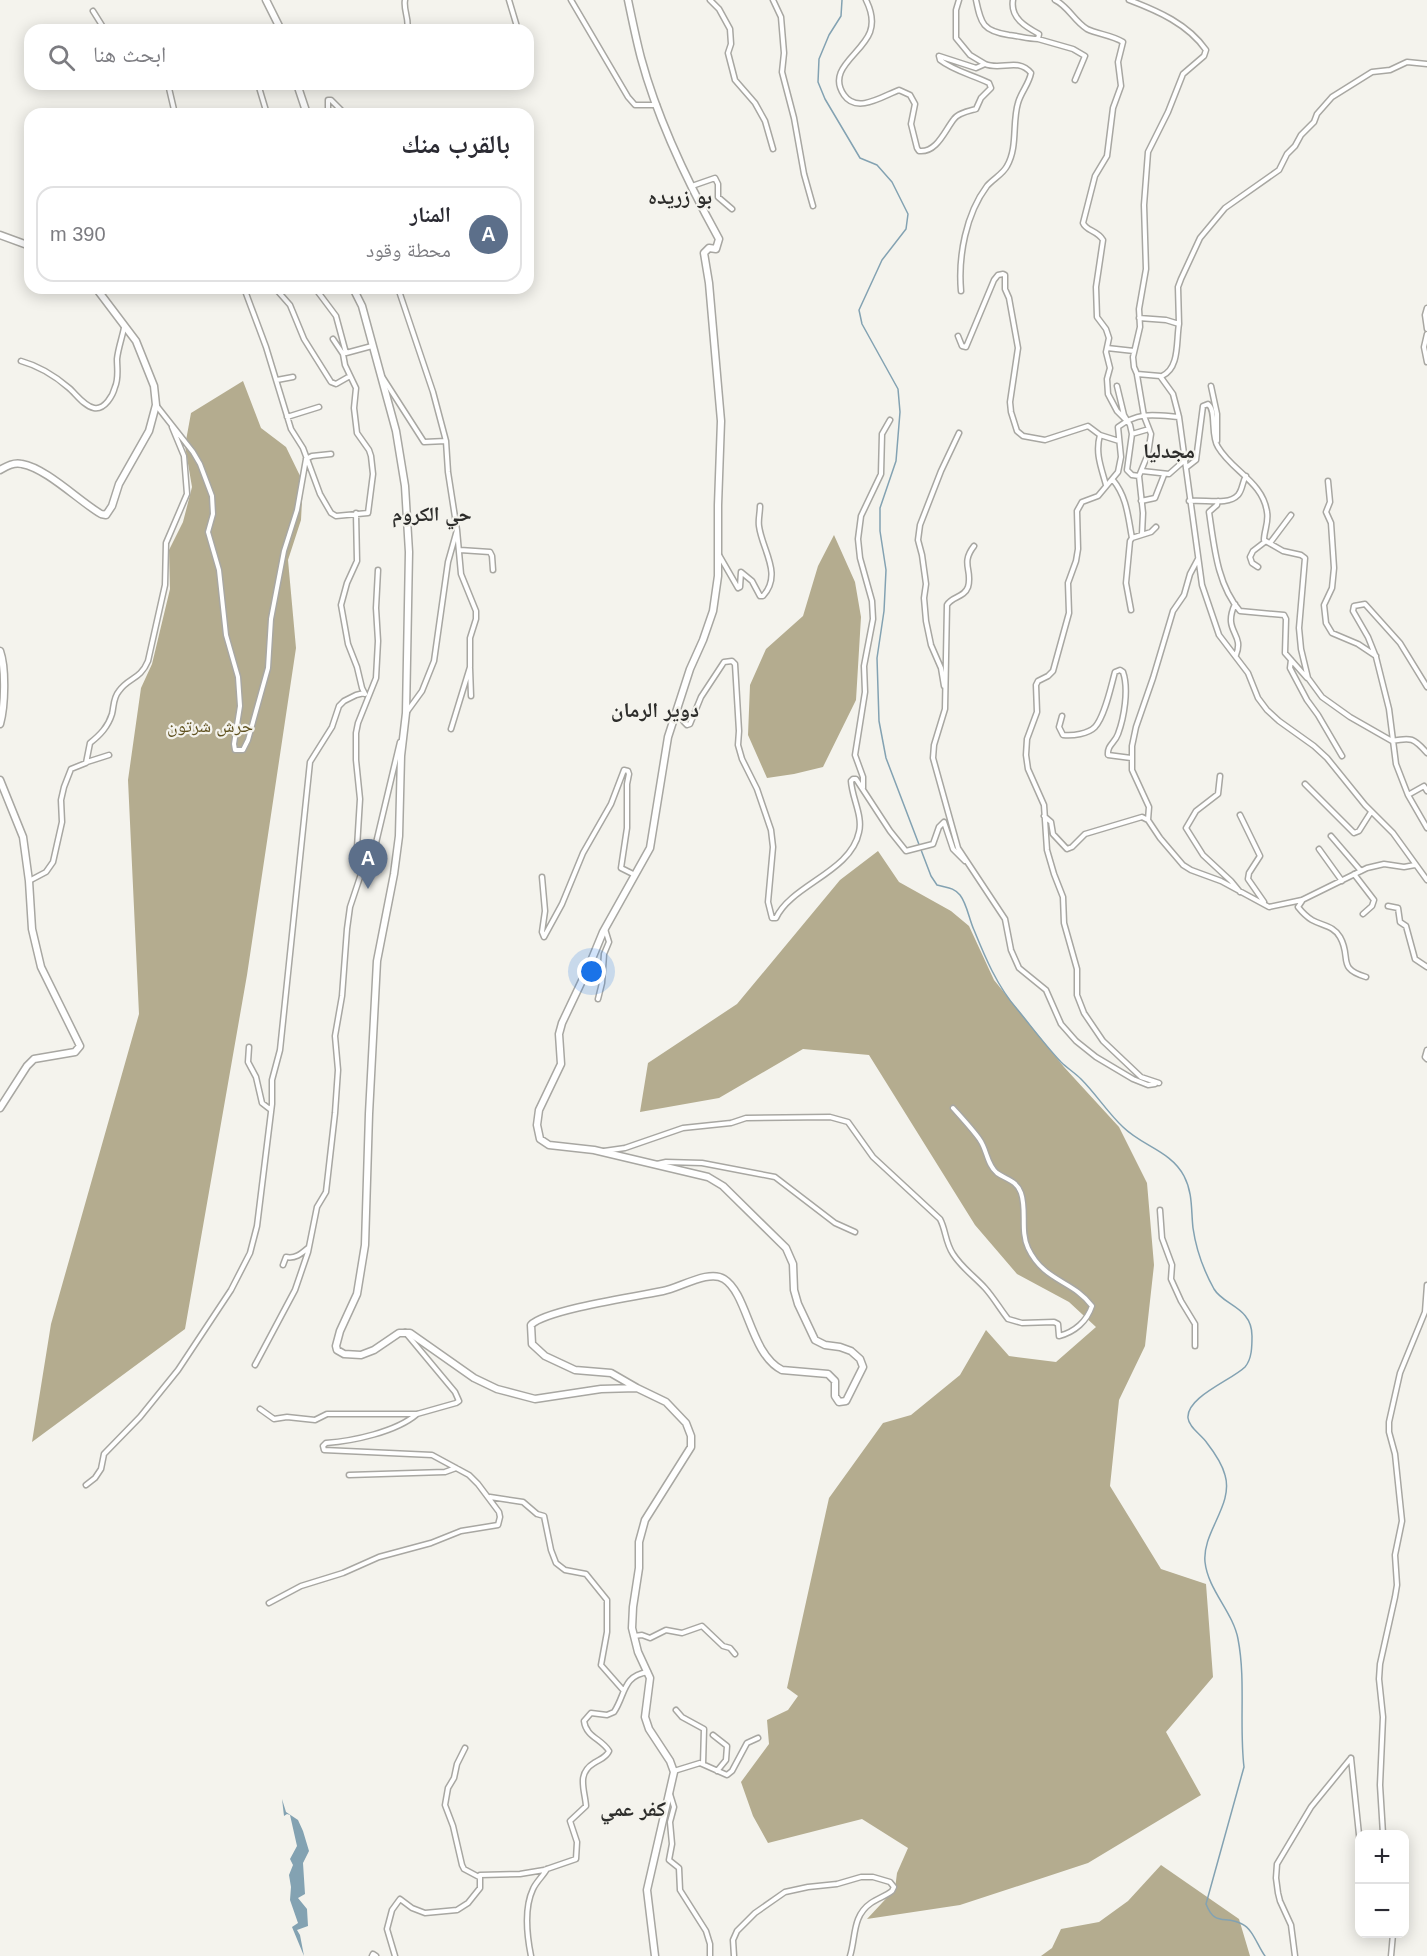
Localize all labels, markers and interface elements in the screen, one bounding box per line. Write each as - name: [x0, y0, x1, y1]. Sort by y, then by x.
- search box: [24, 24, 534, 90]
- icon: search: [45, 41, 78, 74]
- text: ابحث هنا: [93, 42, 166, 67]
- text: بالقرب منك: [401, 129, 510, 159]
- district label: بو زريده: [648, 185, 712, 209]
- text: المنار: [410, 202, 451, 227]
- text: 390 m: [50, 223, 106, 245]
- text: A: [481, 223, 496, 245]
- text: محطة وقود: [366, 239, 451, 261]
- district label: مجدليا: [1143, 439, 1195, 463]
- district label: حي الكروم: [392, 503, 472, 530]
- district label: دوير الرمان: [611, 698, 699, 722]
- park label: حرش شرتون: [167, 716, 253, 737]
- pin: A: [348, 840, 388, 889]
- your location: [577, 957, 606, 986]
- district label: كفر عمي: [600, 1797, 666, 1825]
- map controls: [1355, 1830, 1409, 1938]
- button: +: [1355, 1830, 1409, 1884]
- button: −: [1355, 1884, 1409, 1938]

